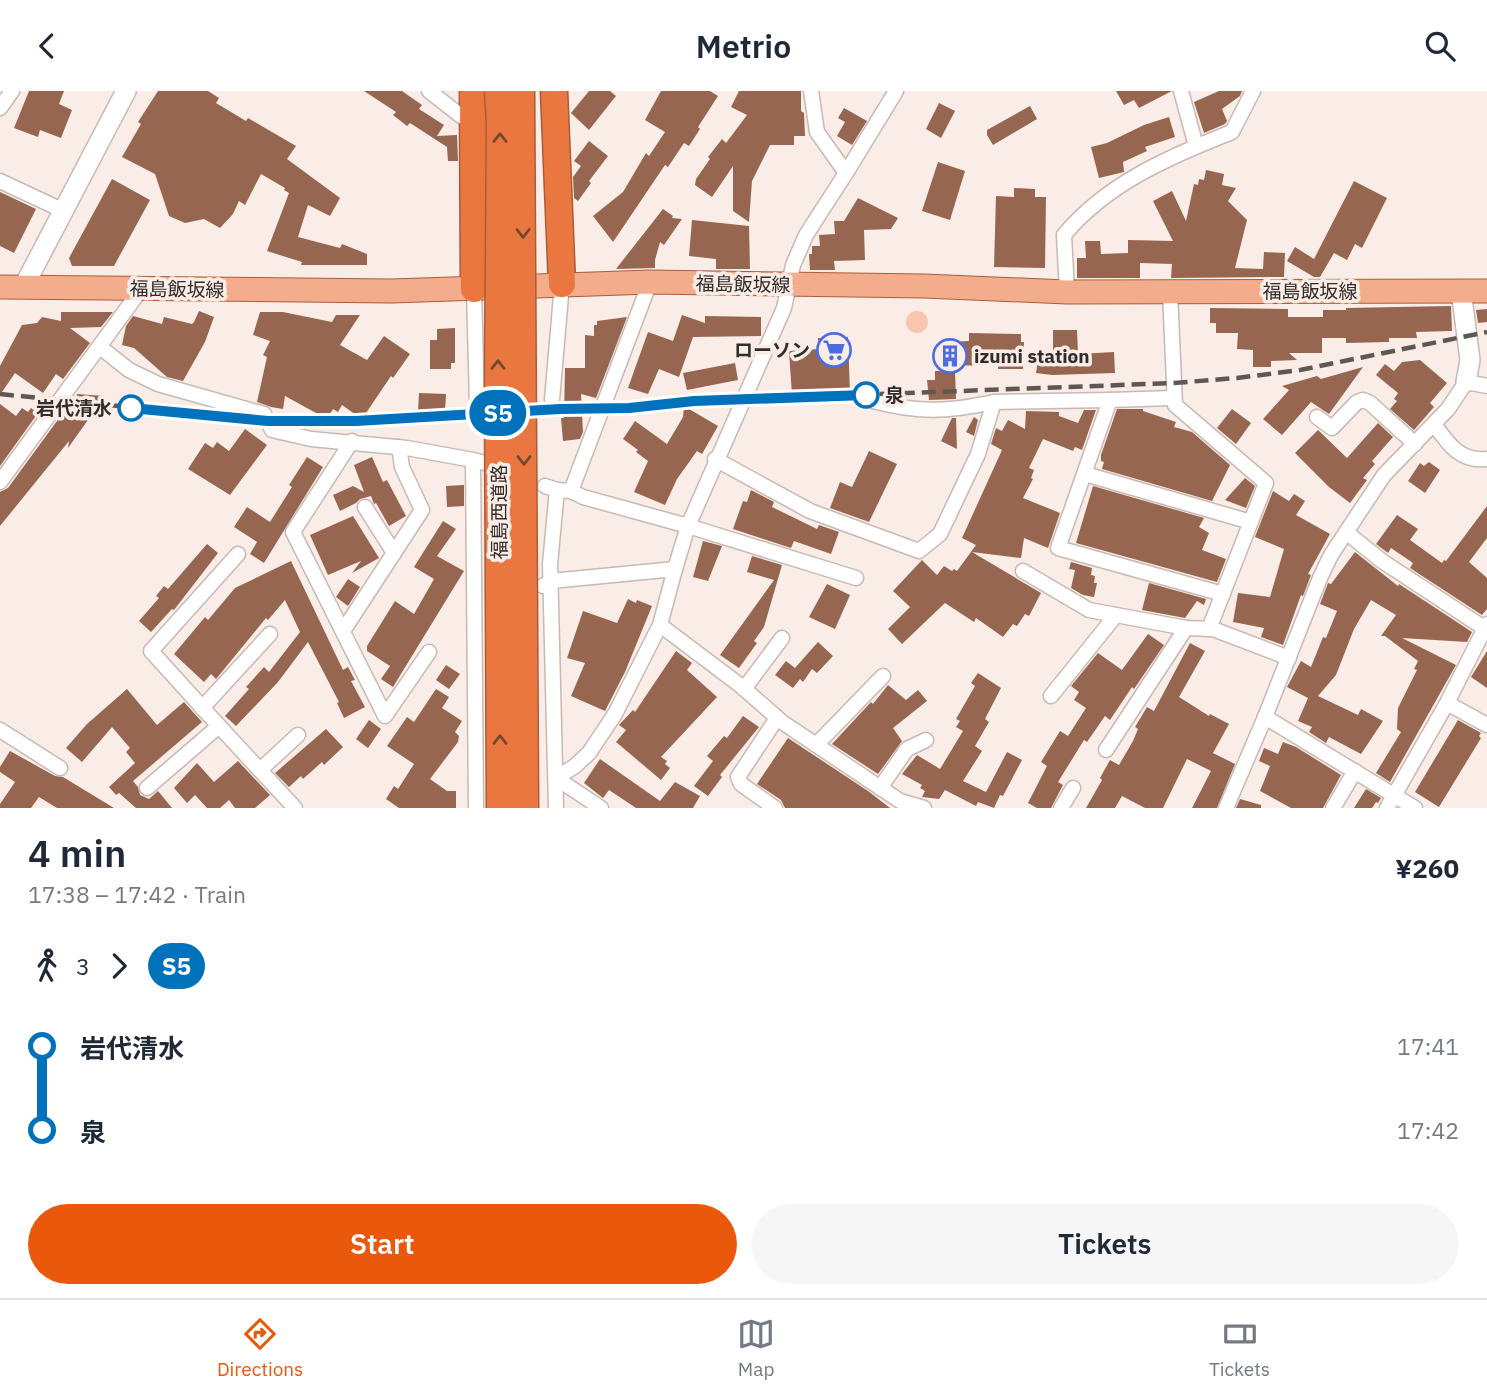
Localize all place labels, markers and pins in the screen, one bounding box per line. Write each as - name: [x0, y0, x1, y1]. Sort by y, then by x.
- supermarket icon: ローソン: [815, 331, 853, 369]
- building icon: izumi station: [931, 337, 969, 375]
- place label: ローソン: [734, 338, 810, 362]
- place label: izumi station: [974, 344, 1090, 368]
- marker: 泉: [853, 382, 879, 408]
- place label: 泉: [885, 383, 904, 407]
- marker: 岩代清水: [118, 395, 144, 421]
- place label: 岩代清水: [36, 396, 112, 420]

